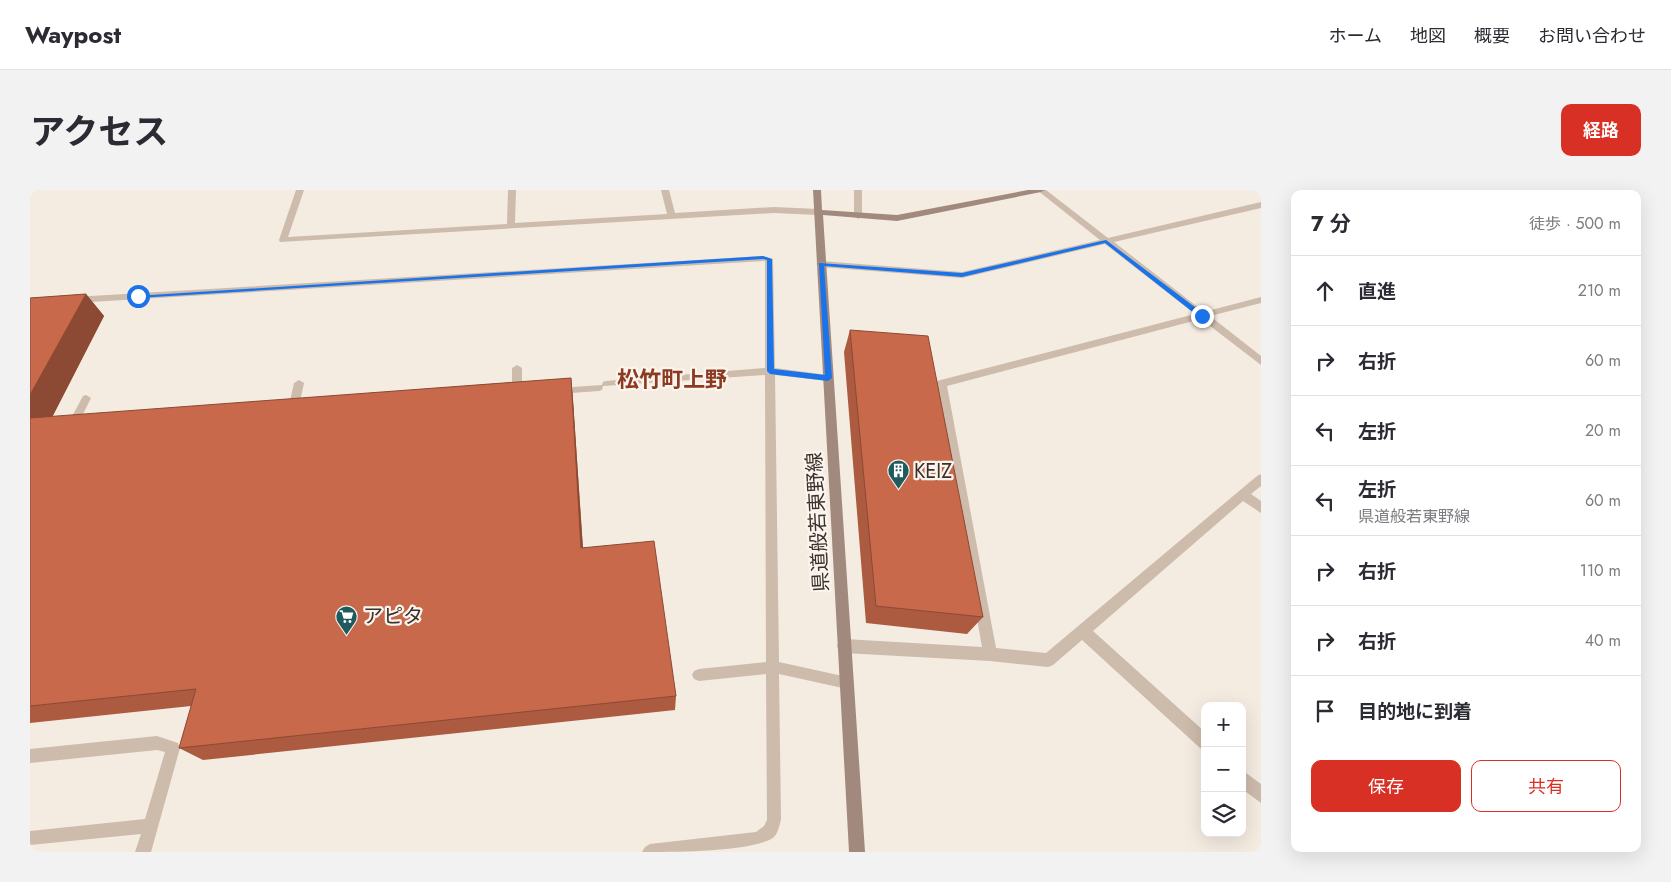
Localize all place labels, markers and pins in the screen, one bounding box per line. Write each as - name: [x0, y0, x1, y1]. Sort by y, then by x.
- place label: KEIZ: [914, 457, 952, 486]
- building icon: KEIZ: [886, 459, 910, 490]
- place label: アピタ: [363, 602, 423, 631]
- supermarket icon: アピタ: [335, 604, 359, 635]

